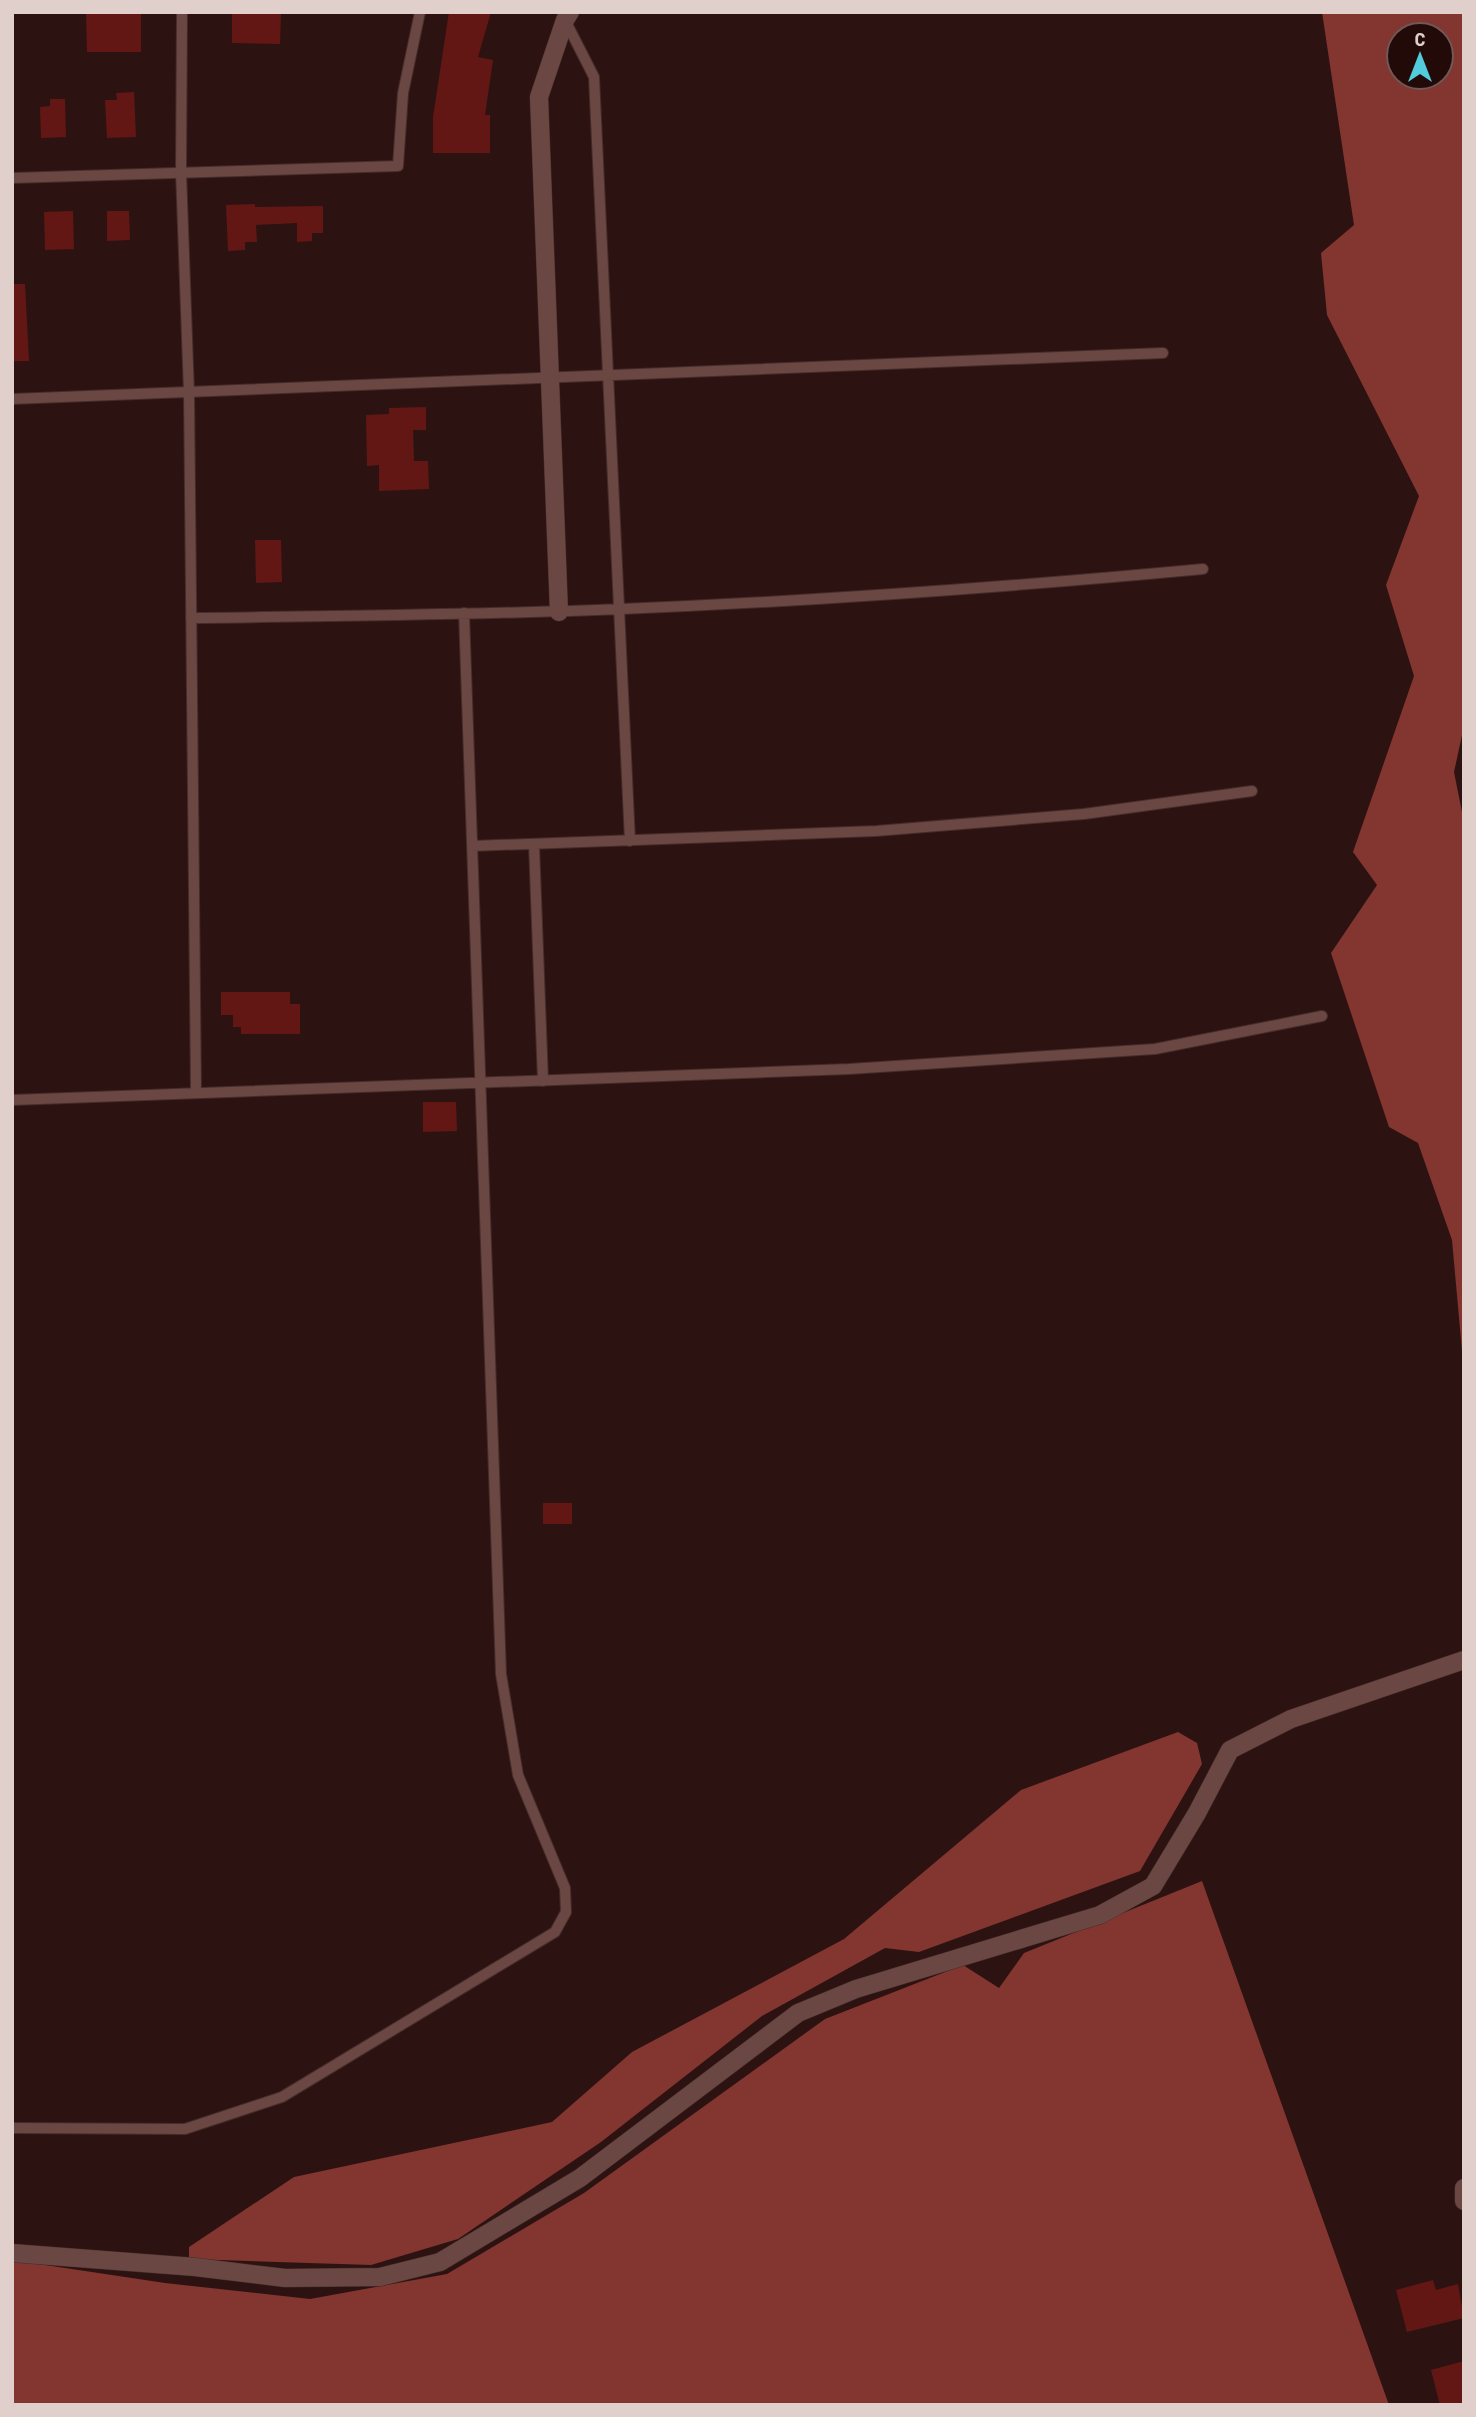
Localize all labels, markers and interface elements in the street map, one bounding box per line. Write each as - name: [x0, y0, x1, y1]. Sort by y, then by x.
- north arrow: [1385, 21, 1455, 91]
- text: С: [1415, 28, 1426, 51]

